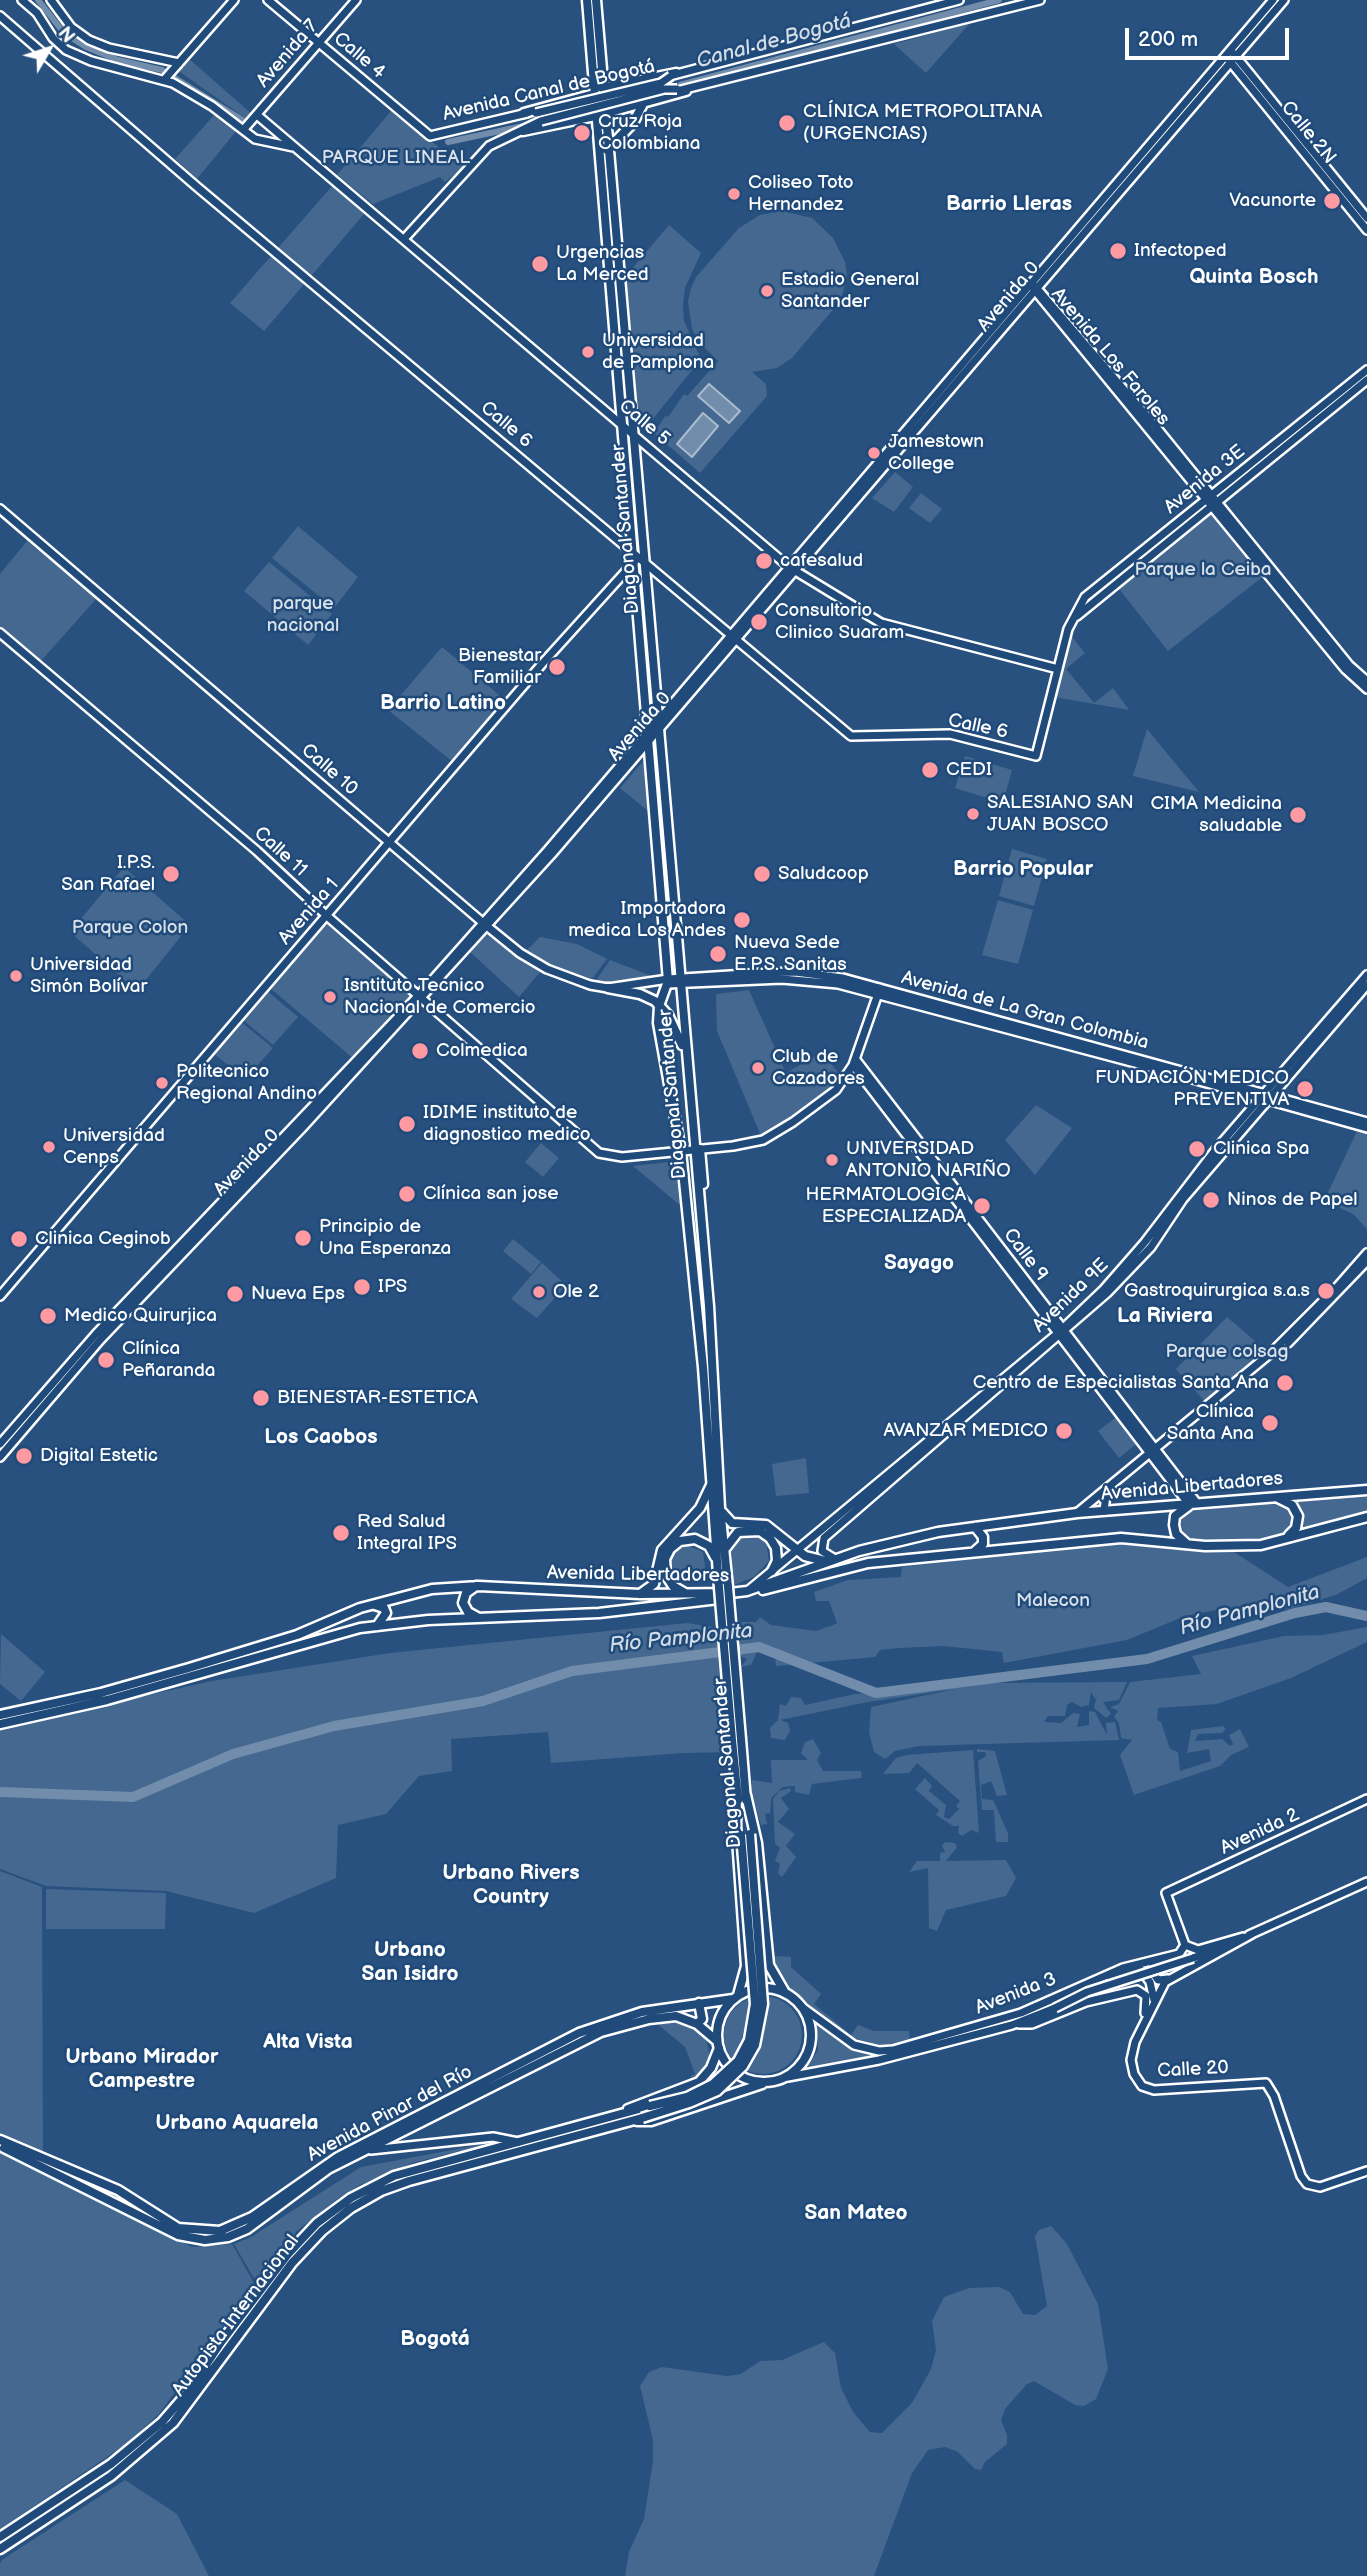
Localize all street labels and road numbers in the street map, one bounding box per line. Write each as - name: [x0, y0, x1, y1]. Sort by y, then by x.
- street label: Avenida 7: [252, 15, 324, 93]
- street label: Calle 4: [328, 28, 390, 84]
- street label: Avenida Canal de Bogotá: [441, 55, 657, 127]
- street label: Calle 2N: [1276, 97, 1340, 169]
- street label: Avenida 0: [973, 257, 1045, 337]
- street label: Avenida Los Faroles: [1046, 284, 1174, 430]
- street label: Calle 5: [614, 395, 674, 451]
- street label: Calle 6: [475, 397, 537, 453]
- street label: Avenida 3E: [1160, 440, 1250, 520]
- street label: Diagonal Santander: [607, 443, 645, 615]
- street label: Avenida 0: [604, 688, 676, 766]
- street label: Calle 6: [946, 710, 1010, 744]
- street label: Calle 10: [296, 739, 362, 801]
- street label: Calle 11: [249, 822, 311, 882]
- street label: Avenida 1: [274, 874, 344, 950]
- street label: Avenida de La Gran Colombia: [899, 967, 1151, 1055]
- street label: Diagonal Santander: [654, 1008, 692, 1180]
- street label: Avenida 0: [209, 1125, 285, 1201]
- street label: Calle 9: [998, 1224, 1052, 1286]
- street label: Avenida 9E: [1028, 1254, 1114, 1338]
- street label: Avenida Libertadores: [1100, 1468, 1284, 1506]
- street label: Avenida Libertadores: [547, 1562, 729, 1588]
- street label: Diagonal Santander: [709, 1677, 747, 1849]
- street label: Avenida 2: [1217, 1804, 1303, 1860]
- street label: Avenida 3: [972, 1968, 1060, 2020]
- street label: Calle 20: [1157, 2057, 1229, 2083]
- street label: Avenida Pinar del Río: [304, 2061, 476, 2167]
- street label: Autopista Internacional: [168, 2231, 304, 2401]

